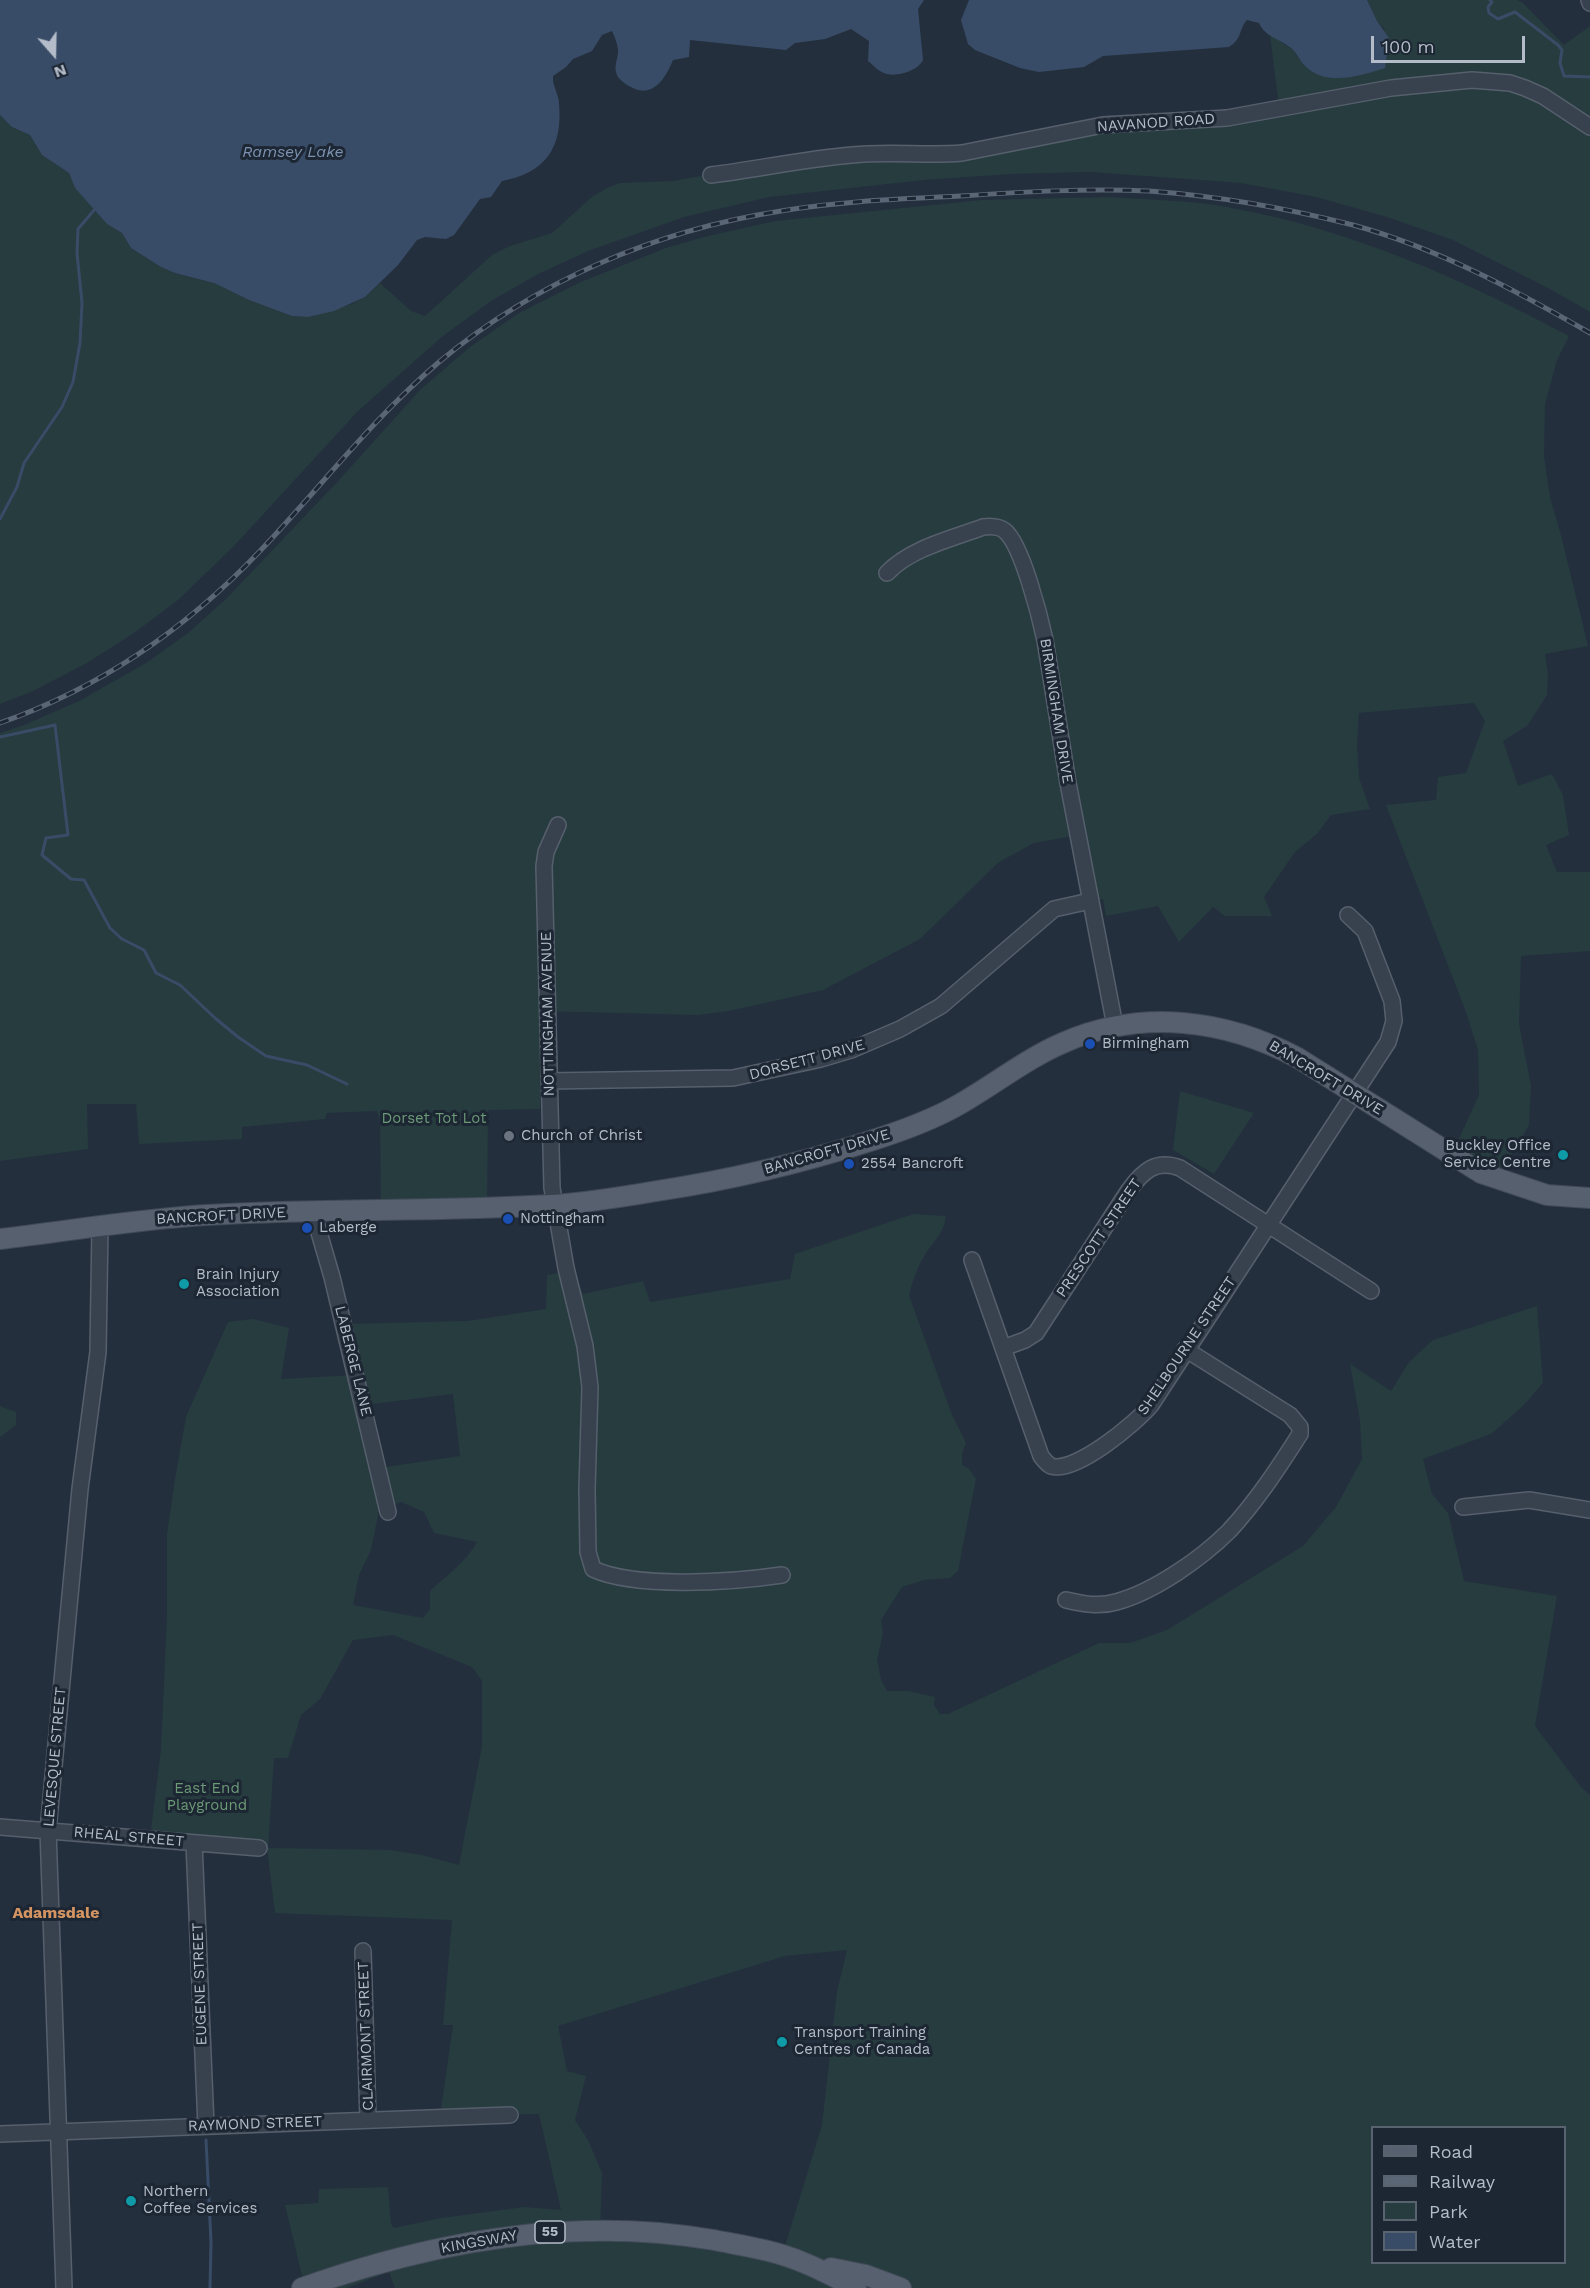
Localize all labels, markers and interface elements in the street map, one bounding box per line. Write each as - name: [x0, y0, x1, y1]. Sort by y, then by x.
- north arrow: [24, 24, 84, 84]
- scale bar: [1374, 24, 1528, 62]
- text: 100 m: [1382, 36, 1435, 57]
- text: N: [52, 60, 69, 82]
- street label: NAVANOD ROAD: [1096, 110, 1216, 136]
- water label: Ramsey Lake: [242, 142, 344, 162]
- street label: BIRMINGHAM DRIVE: [1036, 637, 1076, 785]
- street label: NOTTINGHAM AVENUE: [538, 932, 558, 1096]
- place label: Birmingham: [1102, 1035, 1190, 1053]
- street label: DORSETT DRIVE: [747, 1036, 867, 1084]
- marker: Birmingham: [1083, 1037, 1097, 1051]
- street label: BANCROFT DRIVE: [1266, 1037, 1386, 1119]
- park label: Dorset Tot Lot: [382, 1110, 486, 1128]
- street label: BANCROFT DRIVE: [762, 1125, 892, 1179]
- place label: Church of Christ: [521, 1127, 642, 1145]
- marker: Church of Christ: [502, 1129, 516, 1143]
- place label: Buckley Office Service Centre: [1444, 1137, 1551, 1172]
- marker: Buckley Office Service Centre: [1556, 1148, 1570, 1162]
- place label: 2554 Bancroft: [861, 1155, 964, 1173]
- marker: 2554 Bancroft: [842, 1157, 856, 1171]
- street label: PRESCOTT STREET: [1053, 1175, 1145, 1301]
- street label: BANCROFT DRIVE: [156, 1204, 286, 1228]
- place label: Nottingham: [520, 1210, 605, 1228]
- marker: Nottingham: [501, 1212, 515, 1226]
- place label: Laberge: [319, 1219, 377, 1237]
- marker: Laberge: [300, 1221, 314, 1235]
- place label: Brain Injury Association: [196, 1266, 280, 1301]
- street label: SHELBOURNE STREET: [1134, 1273, 1240, 1419]
- marker: Brain Injury Association: [177, 1277, 191, 1291]
- street label: LABERGE LANE: [331, 1304, 375, 1418]
- street label: LEVESQUE STREET: [40, 1686, 70, 1828]
- park label: East End Playground: [167, 1780, 247, 1815]
- street label: RHEAL STREET: [73, 1823, 185, 1851]
- district label: Adamsdale: [12, 1903, 100, 1923]
- street label: EUGENE STREET: [189, 1922, 211, 2046]
- street label: CLAIRMONT STREET: [354, 1961, 378, 2111]
- place label: Transport Training Centres of Canada: [794, 2024, 930, 2059]
- marker: Transport Training Centres of Canada: [775, 2035, 789, 2049]
- street label: RAYMOND STREET: [187, 2113, 323, 2135]
- legend: [1371, 2126, 1566, 2264]
- text: Road: [1429, 2141, 1473, 2162]
- text: Railway: [1429, 2171, 1495, 2192]
- place label: Northern Coffee Services: [143, 2183, 257, 2218]
- marker: Northern Coffee Services: [124, 2194, 138, 2208]
- text: Park: [1429, 2201, 1468, 2222]
- road number: 55: [535, 2221, 565, 2243]
- street label: KINGSWAY: [440, 2226, 518, 2258]
- text: Water: [1429, 2231, 1481, 2252]

